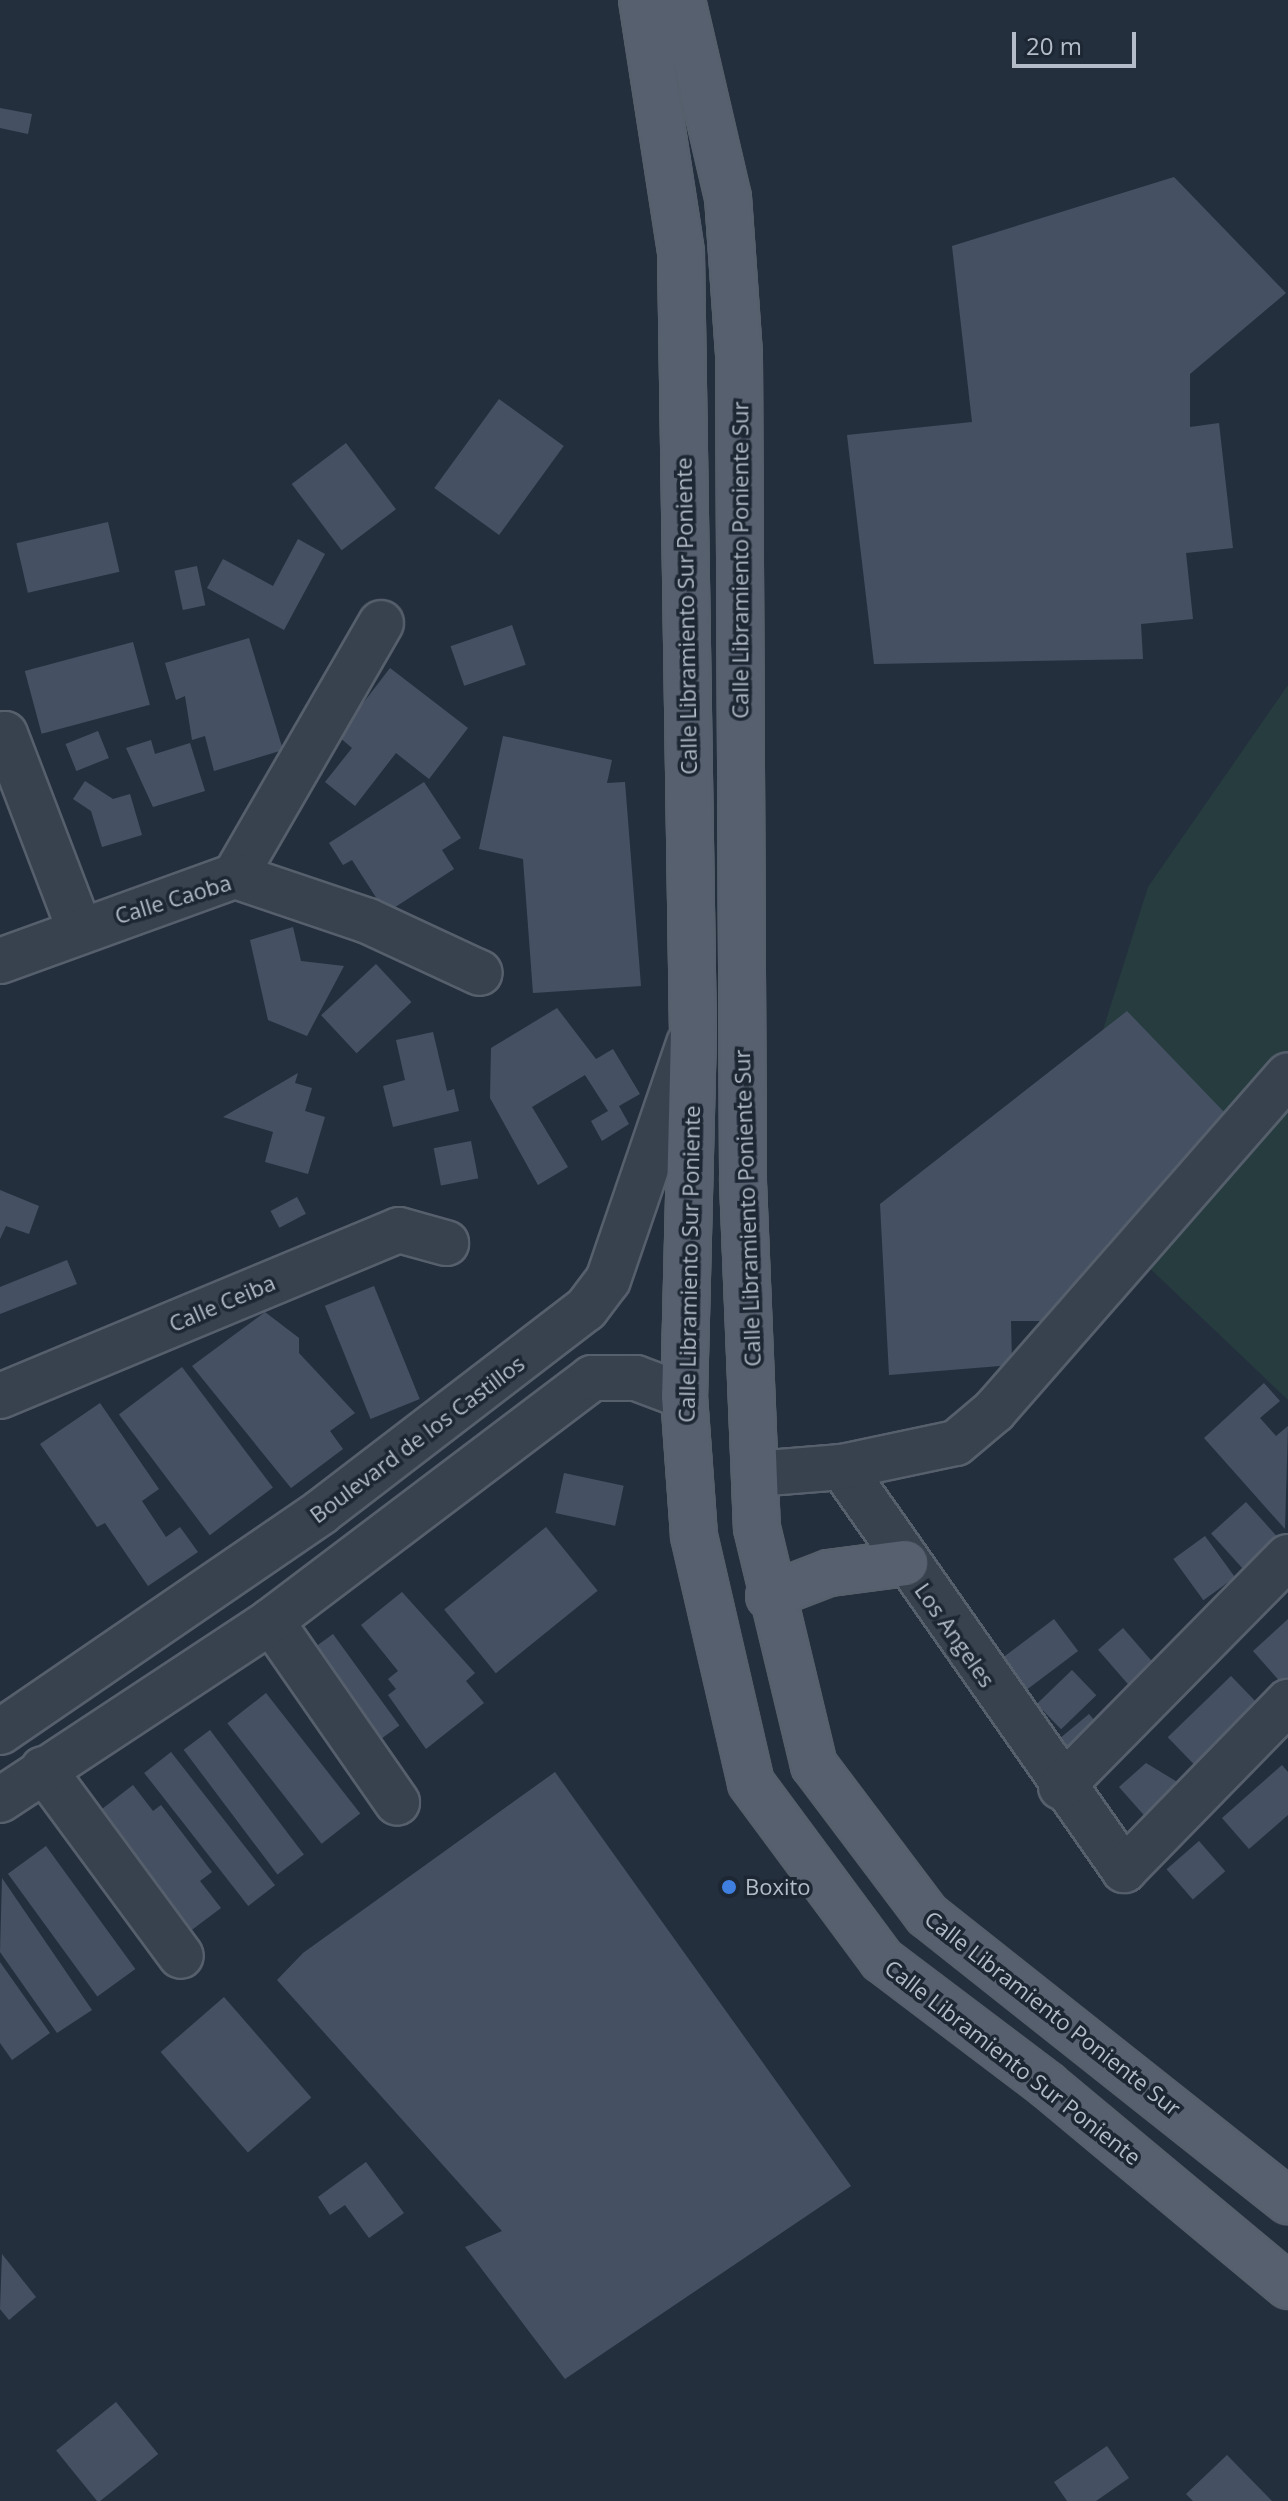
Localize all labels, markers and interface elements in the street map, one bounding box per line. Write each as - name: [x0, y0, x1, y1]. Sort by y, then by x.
- scale bar: [1016, 16, 1140, 66]
- text: 20 m: [1026, 29, 1082, 62]
- street label: Calle Libramiento Poniente Sur: [727, 401, 753, 719]
- street label: Calle Libramiento Sur Poniente: [670, 457, 702, 775]
- street label: Calle Caoba: [112, 869, 234, 929]
- street label: Calle Libramiento Poniente Sur: [728, 1049, 766, 1367]
- street label: Calle Libramiento Sur Poniente: [673, 1105, 705, 1423]
- street label: Calle Ceiba: [165, 1269, 279, 1337]
- street label: Boulevard de los Castillos: [305, 1350, 529, 1528]
- street label: Los Angeles: [909, 1578, 1001, 1692]
- place label: Boxito: [745, 1874, 811, 1900]
- marker: Boxito: [720, 1878, 738, 1896]
- street label: Calle Libramiento Poniente Sur: [920, 1905, 1186, 2121]
- street label: Calle Libramiento Sur Poniente: [880, 1954, 1146, 2170]

